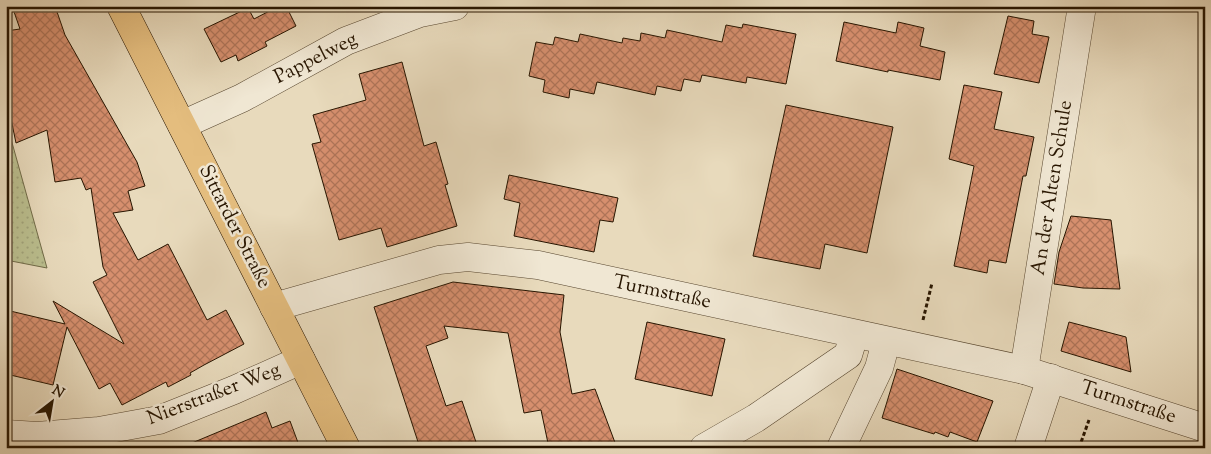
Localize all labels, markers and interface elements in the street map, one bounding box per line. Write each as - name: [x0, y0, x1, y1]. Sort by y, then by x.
- street label: Pappelweg: [269, 26, 363, 92]
- street label: An der Alten Schule: [1025, 98, 1081, 278]
- street label: Sittarder Straße: [190, 160, 278, 294]
- street label: Turmstraße: [610, 269, 714, 317]
- street label: Nierstraßer Weg: [143, 356, 285, 434]
- street label: Turmstraße: [1076, 374, 1180, 432]
- north arrow: [28, 376, 78, 426]
- text: N: [48, 381, 68, 404]

